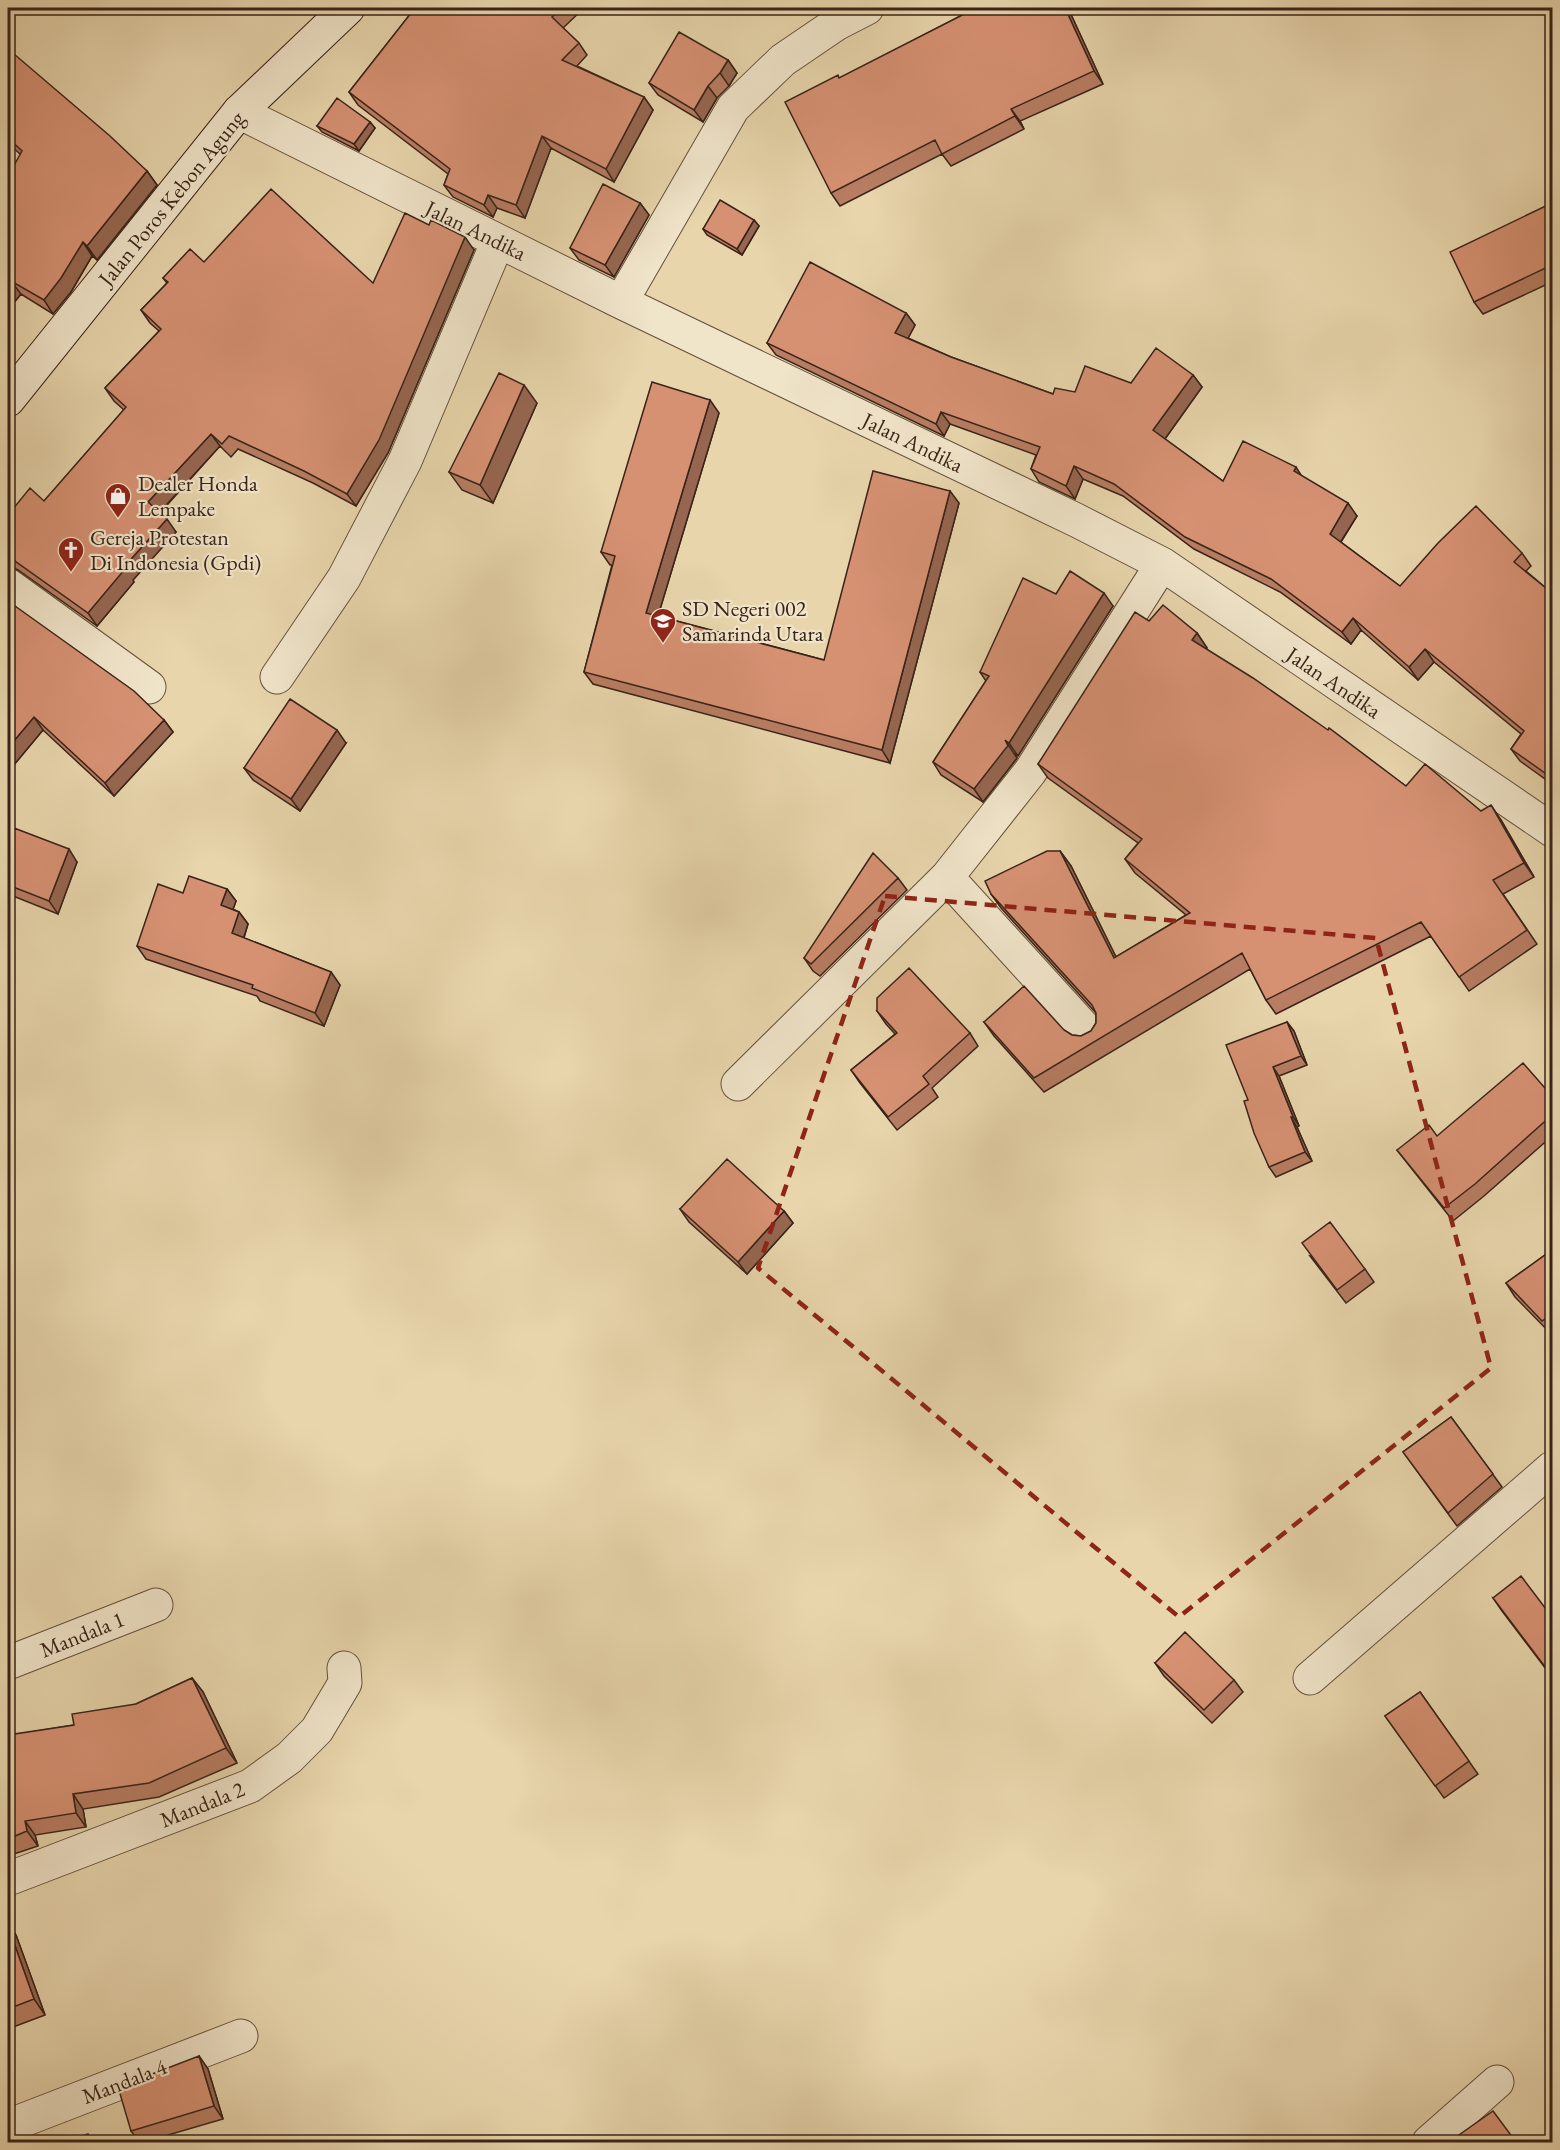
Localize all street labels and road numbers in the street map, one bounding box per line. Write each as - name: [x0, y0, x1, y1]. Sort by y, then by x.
- street label: Jalan Poros Kebon Agung: [90, 104, 251, 293]
- street label: Jalan Andika: [419, 193, 531, 267]
- street label: Jalan Andika: [856, 405, 968, 479]
- street label: Jalan Andika: [1279, 639, 1387, 725]
- street label: Mandala 1: [36, 1604, 129, 1665]
- street label: Mandala 2: [156, 1774, 249, 1835]
- street label: Mandala 4: [78, 2052, 171, 2111]

